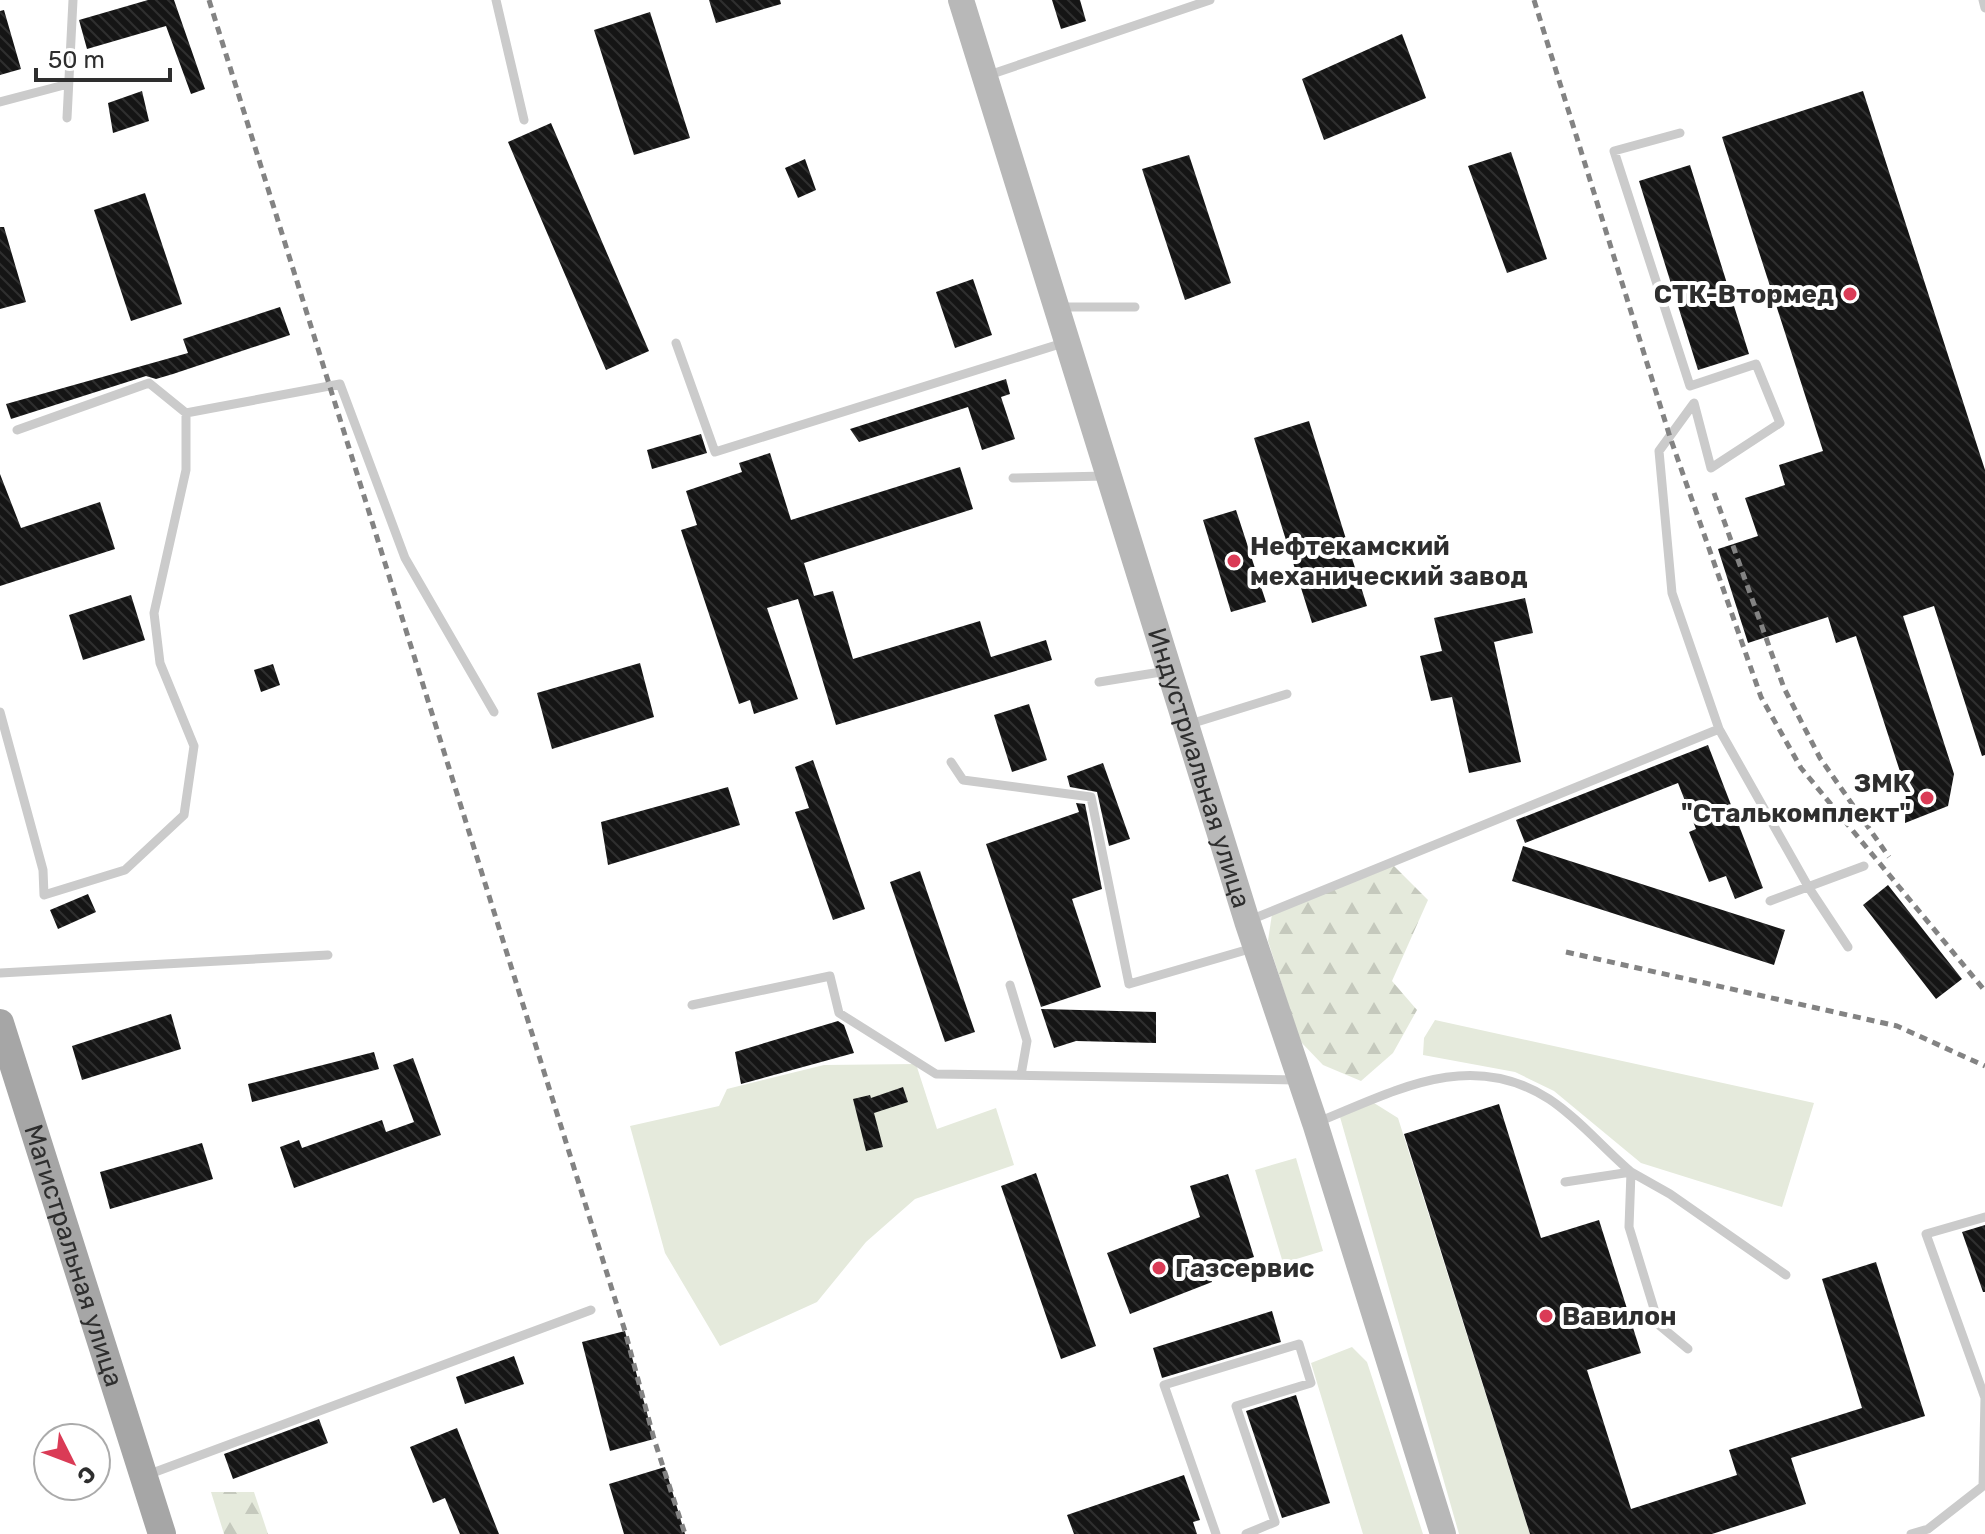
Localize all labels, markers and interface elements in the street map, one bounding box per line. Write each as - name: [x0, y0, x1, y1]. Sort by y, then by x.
- scale bar: [36, 32, 170, 82]
- text: 50 m: [48, 46, 105, 74]
- place label: СТК-Втормед: [1654, 279, 1834, 310]
- marker: СТК-Втормед: [1841, 285, 1859, 303]
- place label: Нефтекамский механический завод: [1250, 531, 1528, 592]
- marker: Нефтекамский механический завод: [1225, 552, 1243, 570]
- street label: Индустриальная улица: [1141, 624, 1257, 912]
- place label: ЗМК "Сталькомплект": [1681, 768, 1911, 829]
- marker: ЗМК "Сталькомплект": [1918, 789, 1936, 807]
- street label: Магистральная улица: [18, 1121, 130, 1391]
- place label: Газсервис: [1175, 1253, 1314, 1284]
- marker: Газсервис: [1150, 1259, 1168, 1277]
- place label: Вавилон: [1562, 1301, 1677, 1332]
- marker: Вавилон: [1537, 1307, 1555, 1325]
- north arrow: [32, 1422, 112, 1502]
- text: С: [71, 1460, 102, 1490]

